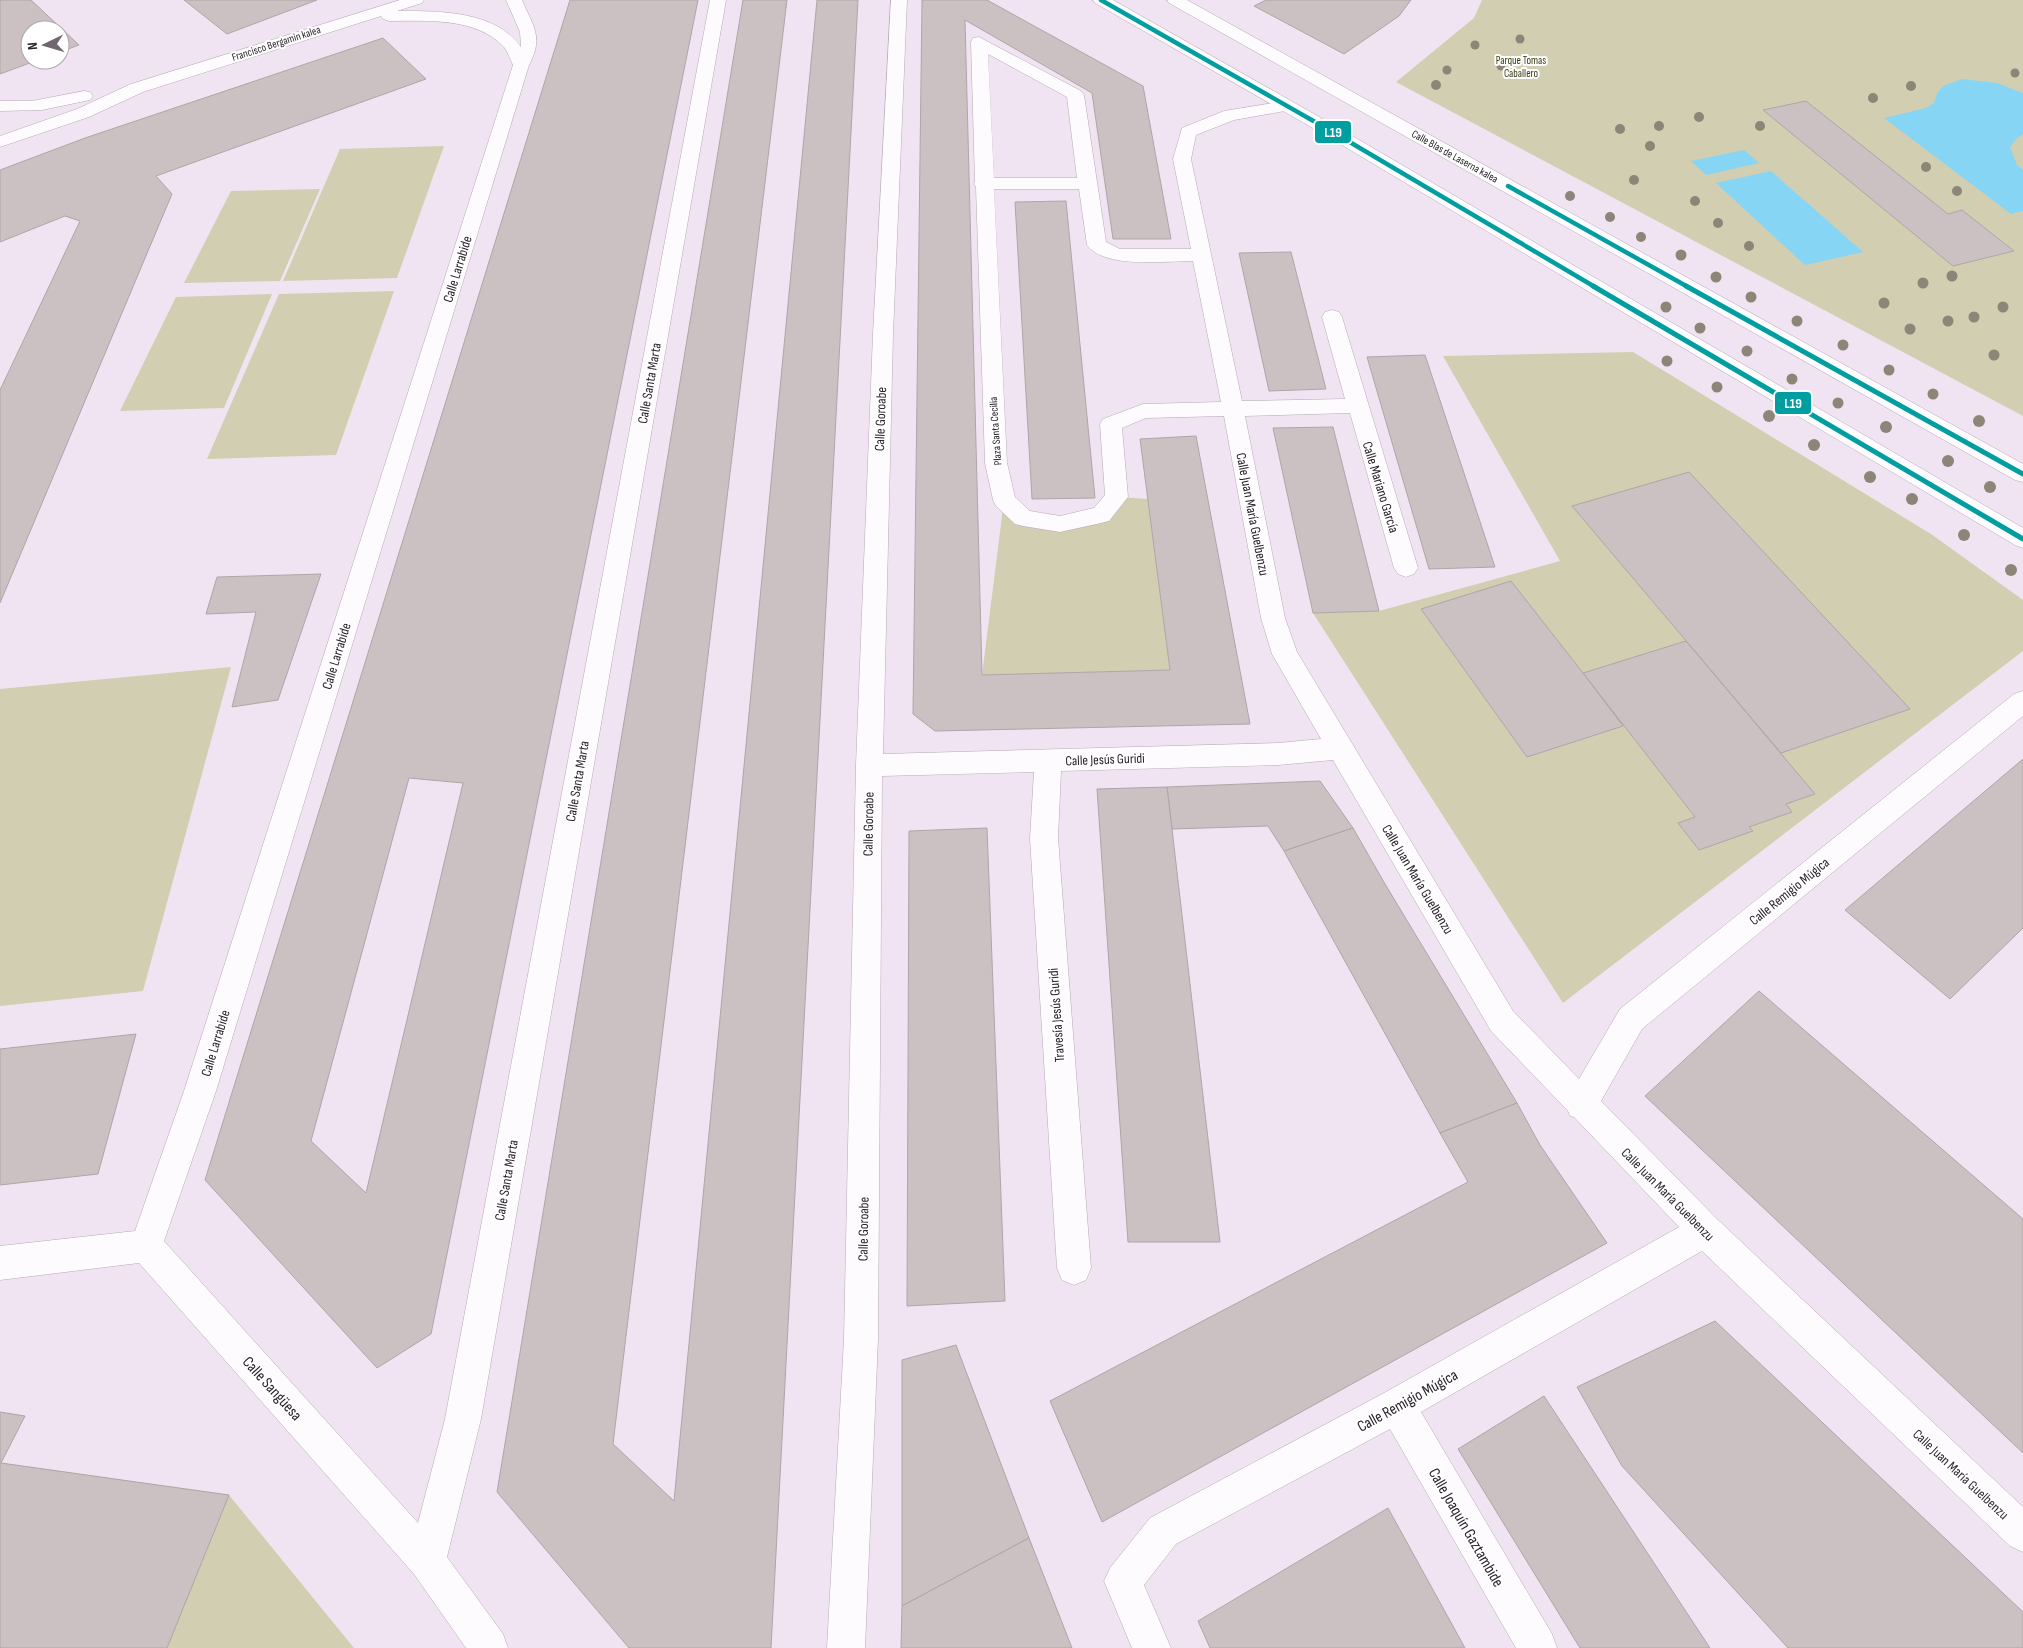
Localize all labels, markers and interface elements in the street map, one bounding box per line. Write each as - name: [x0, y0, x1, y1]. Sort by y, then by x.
- north arrow: [20, 20, 70, 70]
- street label: Francisco Bergamin kalea: [230, 23, 322, 64]
- text: N: [24, 42, 41, 51]
- park label: Parque Tomas Caballero: [1496, 54, 1546, 80]
- line badge: L19: [1314, 120, 1352, 144]
- text: L19: [1324, 124, 1342, 141]
- street label: Calle Blas de Laserna kalea: [1409, 127, 1500, 186]
- street label: Calle Larrabide: [439, 234, 476, 304]
- street label: Calle Santa Marta: [634, 341, 665, 425]
- street label: Calle Goroabe: [871, 387, 890, 451]
- line badge: L19: [1774, 391, 1812, 415]
- text: L19: [1784, 395, 1802, 412]
- street label: Plaza Santa Cecilia: [987, 396, 1004, 466]
- street label: Calle Mariano García: [1359, 439, 1402, 535]
- street label: Calle Juan María Guelbenzu: [1232, 451, 1273, 577]
- street label: Calle Larrabide: [318, 621, 355, 691]
- street label: Calle Santa Marta: [562, 739, 593, 823]
- street label: Calle Jesús Guridi: [1065, 750, 1145, 769]
- street label: Calle Goroabe: [859, 792, 878, 856]
- street label: Calle Juan María Guelbenzu: [1378, 821, 1457, 937]
- street label: Calle Remigio Múgica: [1746, 854, 1833, 929]
- street label: Travesía Jesús Guridi: [1045, 967, 1068, 1063]
- street label: Calle Larrabide: [197, 1008, 234, 1078]
- street label: Calle Santa Marta: [491, 1138, 522, 1222]
- street label: Calle Juan María Guelbenzu: [1618, 1144, 1718, 1245]
- street label: Calle Goroabe: [854, 1197, 873, 1261]
- street label: Calle Sangüesa: [238, 1353, 306, 1425]
- street label: Calle Remigio Múgica: [1354, 1366, 1461, 1437]
- street label: Calle Juan María Guelbenzu: [1909, 1426, 2012, 1523]
- street label: Calle Joaquín Gaztambide: [1424, 1465, 1507, 1591]

